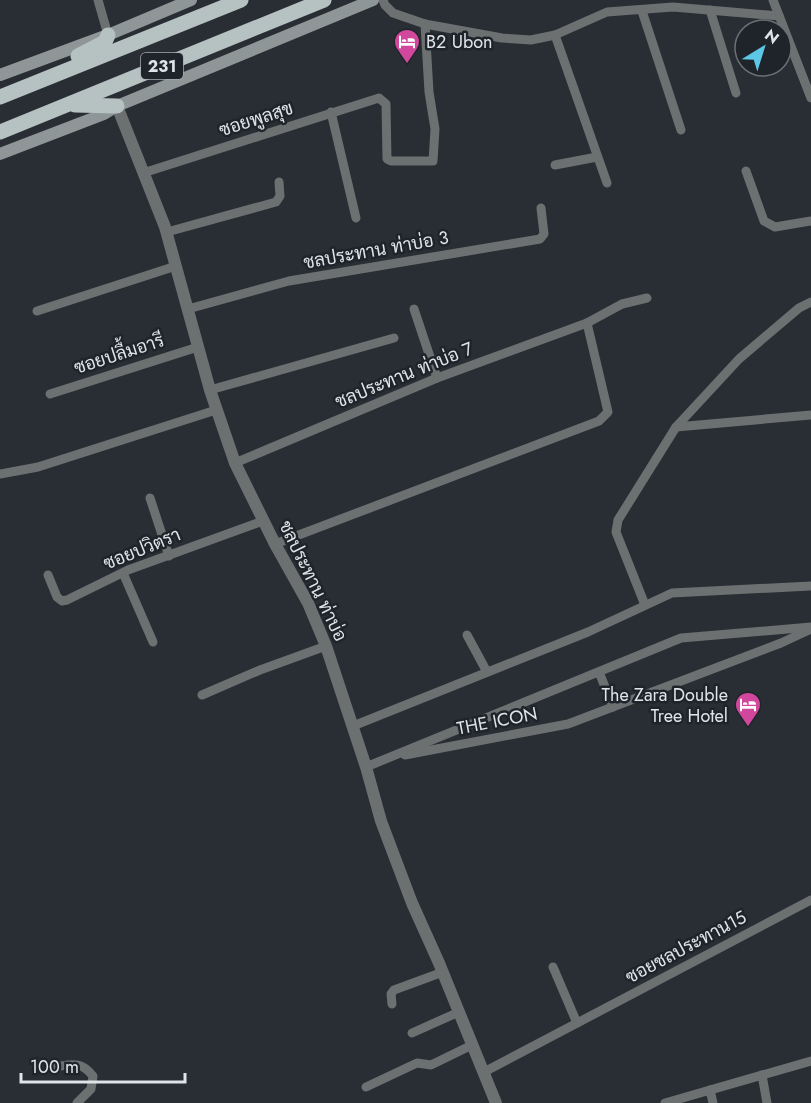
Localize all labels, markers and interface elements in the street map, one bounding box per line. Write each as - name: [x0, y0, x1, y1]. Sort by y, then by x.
- north arrow: [733, 18, 793, 78]
- text: N: [760, 24, 784, 50]
- hotel icon: B2 Ubon: [392, 27, 422, 65]
- place label: B2 Ubon: [426, 29, 493, 55]
- road number: 231: [141, 53, 183, 79]
- street label: ซอยพูลสุข: [216, 95, 296, 143]
- street label: ชลประทาน ท่าบ่อ 3: [301, 224, 451, 276]
- street label: ซอยปลื้มอารี: [70, 324, 168, 381]
- street label: ชลประทาน ท่าบ่อ 7: [331, 335, 477, 414]
- street label: ชลประทาน ท่าบ่อ: [272, 516, 354, 646]
- street label: ซอยปวิตรา: [99, 522, 185, 576]
- place label: The Zara Double Tree Hotel: [602, 682, 728, 729]
- hotel icon: The Zara Double Tree Hotel: [733, 690, 763, 728]
- street label: THE ICON: [455, 700, 539, 742]
- street label: ซอยชลประทาน15: [621, 904, 751, 990]
- scale bar: [21, 1046, 184, 1084]
- text: 100 m: [30, 1054, 79, 1080]

